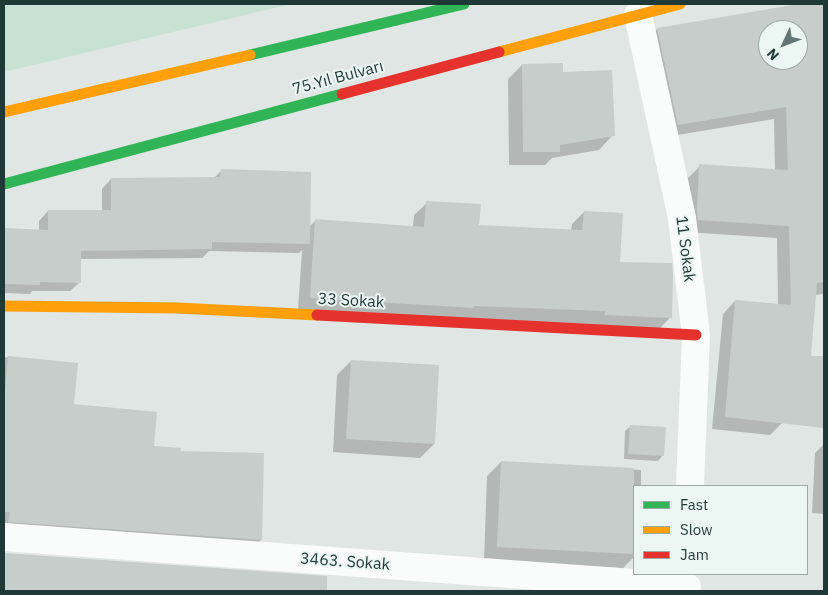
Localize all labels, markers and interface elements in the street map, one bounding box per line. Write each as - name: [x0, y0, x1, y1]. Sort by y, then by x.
- north arrow: [758, 20, 808, 70]
- text: N: [763, 45, 783, 64]
- street label: 75.Yıl Bulvarı: [290, 57, 386, 99]
- street label: 11 Sokak: [671, 215, 699, 283]
- street label: 33 Sokak: [317, 290, 385, 312]
- legend: [633, 485, 808, 575]
- text: Fast: [680, 495, 708, 514]
- text: Slow: [680, 520, 713, 539]
- text: Jam: [680, 545, 709, 564]
- street label: 3463. Sokak: [299, 549, 391, 575]

